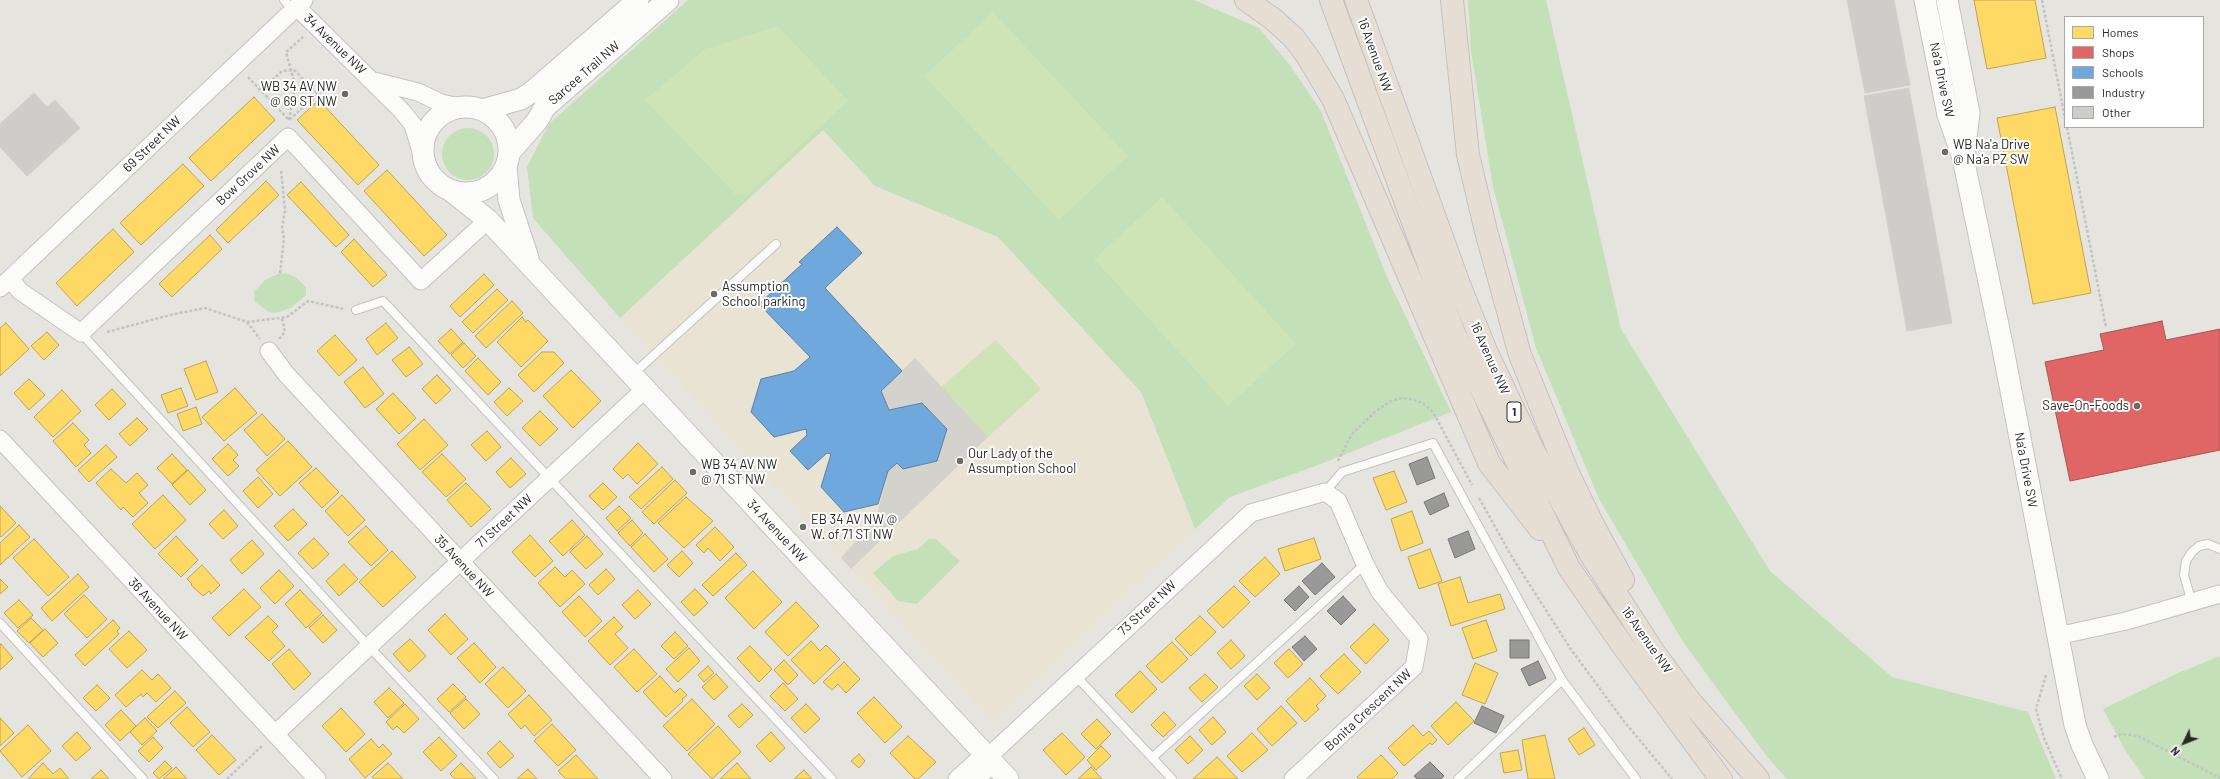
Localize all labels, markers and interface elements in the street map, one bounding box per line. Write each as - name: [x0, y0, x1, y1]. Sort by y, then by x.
- street label: 34 Avenue NW: [301, 10, 369, 78]
- street label: 16 Avenue NW: [1354, 16, 1396, 94]
- legend: [2064, 16, 2204, 128]
- text: Homes: [2102, 25, 2138, 39]
- street label: Sarcee Trail NW: [545, 38, 623, 108]
- street label: Na'a Drive SW: [1926, 41, 1958, 119]
- text: Shops: [2102, 45, 2134, 59]
- text: Schools: [2102, 65, 2143, 79]
- place label: WB 34 AV NW @ 69 ST NW: [261, 79, 337, 110]
- text: Industry: [2102, 85, 2145, 99]
- marker: WB 34 AV NW @ 69 ST NW: [340, 89, 350, 99]
- text: Other: [2102, 105, 2131, 119]
- street label: 69 Street NW: [120, 113, 184, 175]
- place label: WB Na'a Drive @ Na'a PZ SW: [1953, 137, 2030, 168]
- street label: Bow Grove NW: [213, 141, 283, 209]
- marker: WB Na'a Drive @ Na'a PZ SW: [1940, 147, 1950, 157]
- place label: Assumption School parking: [722, 279, 805, 310]
- marker: Assumption School parking: [709, 289, 719, 299]
- street label: 16 Avenue NW: [1467, 319, 1513, 397]
- place label: Save-On-Foods: [2042, 398, 2129, 414]
- marker: Save-On-Foods: [2132, 401, 2142, 411]
- road number: 1: [1507, 402, 1521, 422]
- street label: Na'a Drive SW: [2011, 431, 2041, 509]
- place label: Our Lady of the Assumption School: [968, 446, 1076, 477]
- marker: Our Lady of the Assumption School: [955, 456, 965, 466]
- place label: WB 34 AV NW @ 71 ST NW: [701, 457, 777, 488]
- marker: WB 34 AV NW @ 71 ST NW: [688, 467, 698, 477]
- street label: 71 Street NW: [472, 491, 536, 551]
- street label: 34 Avenue NW: [744, 496, 810, 566]
- place label: EB 34 AV NW @ W. of 71 ST NW: [811, 512, 897, 543]
- marker: EB 34 AV NW @ W. of 71 ST NW: [798, 522, 808, 532]
- street label: 35 Avenue NW: [431, 531, 497, 601]
- street label: 36 Avenue NW: [125, 574, 191, 644]
- street label: 73 Street NW: [1115, 577, 1179, 639]
- street label: 16 Avenue NW: [1618, 604, 1676, 676]
- street label: Bonita Crescent NW: [1321, 666, 1415, 754]
- north arrow: [2164, 723, 2204, 763]
- text: N: [2168, 744, 2182, 759]

